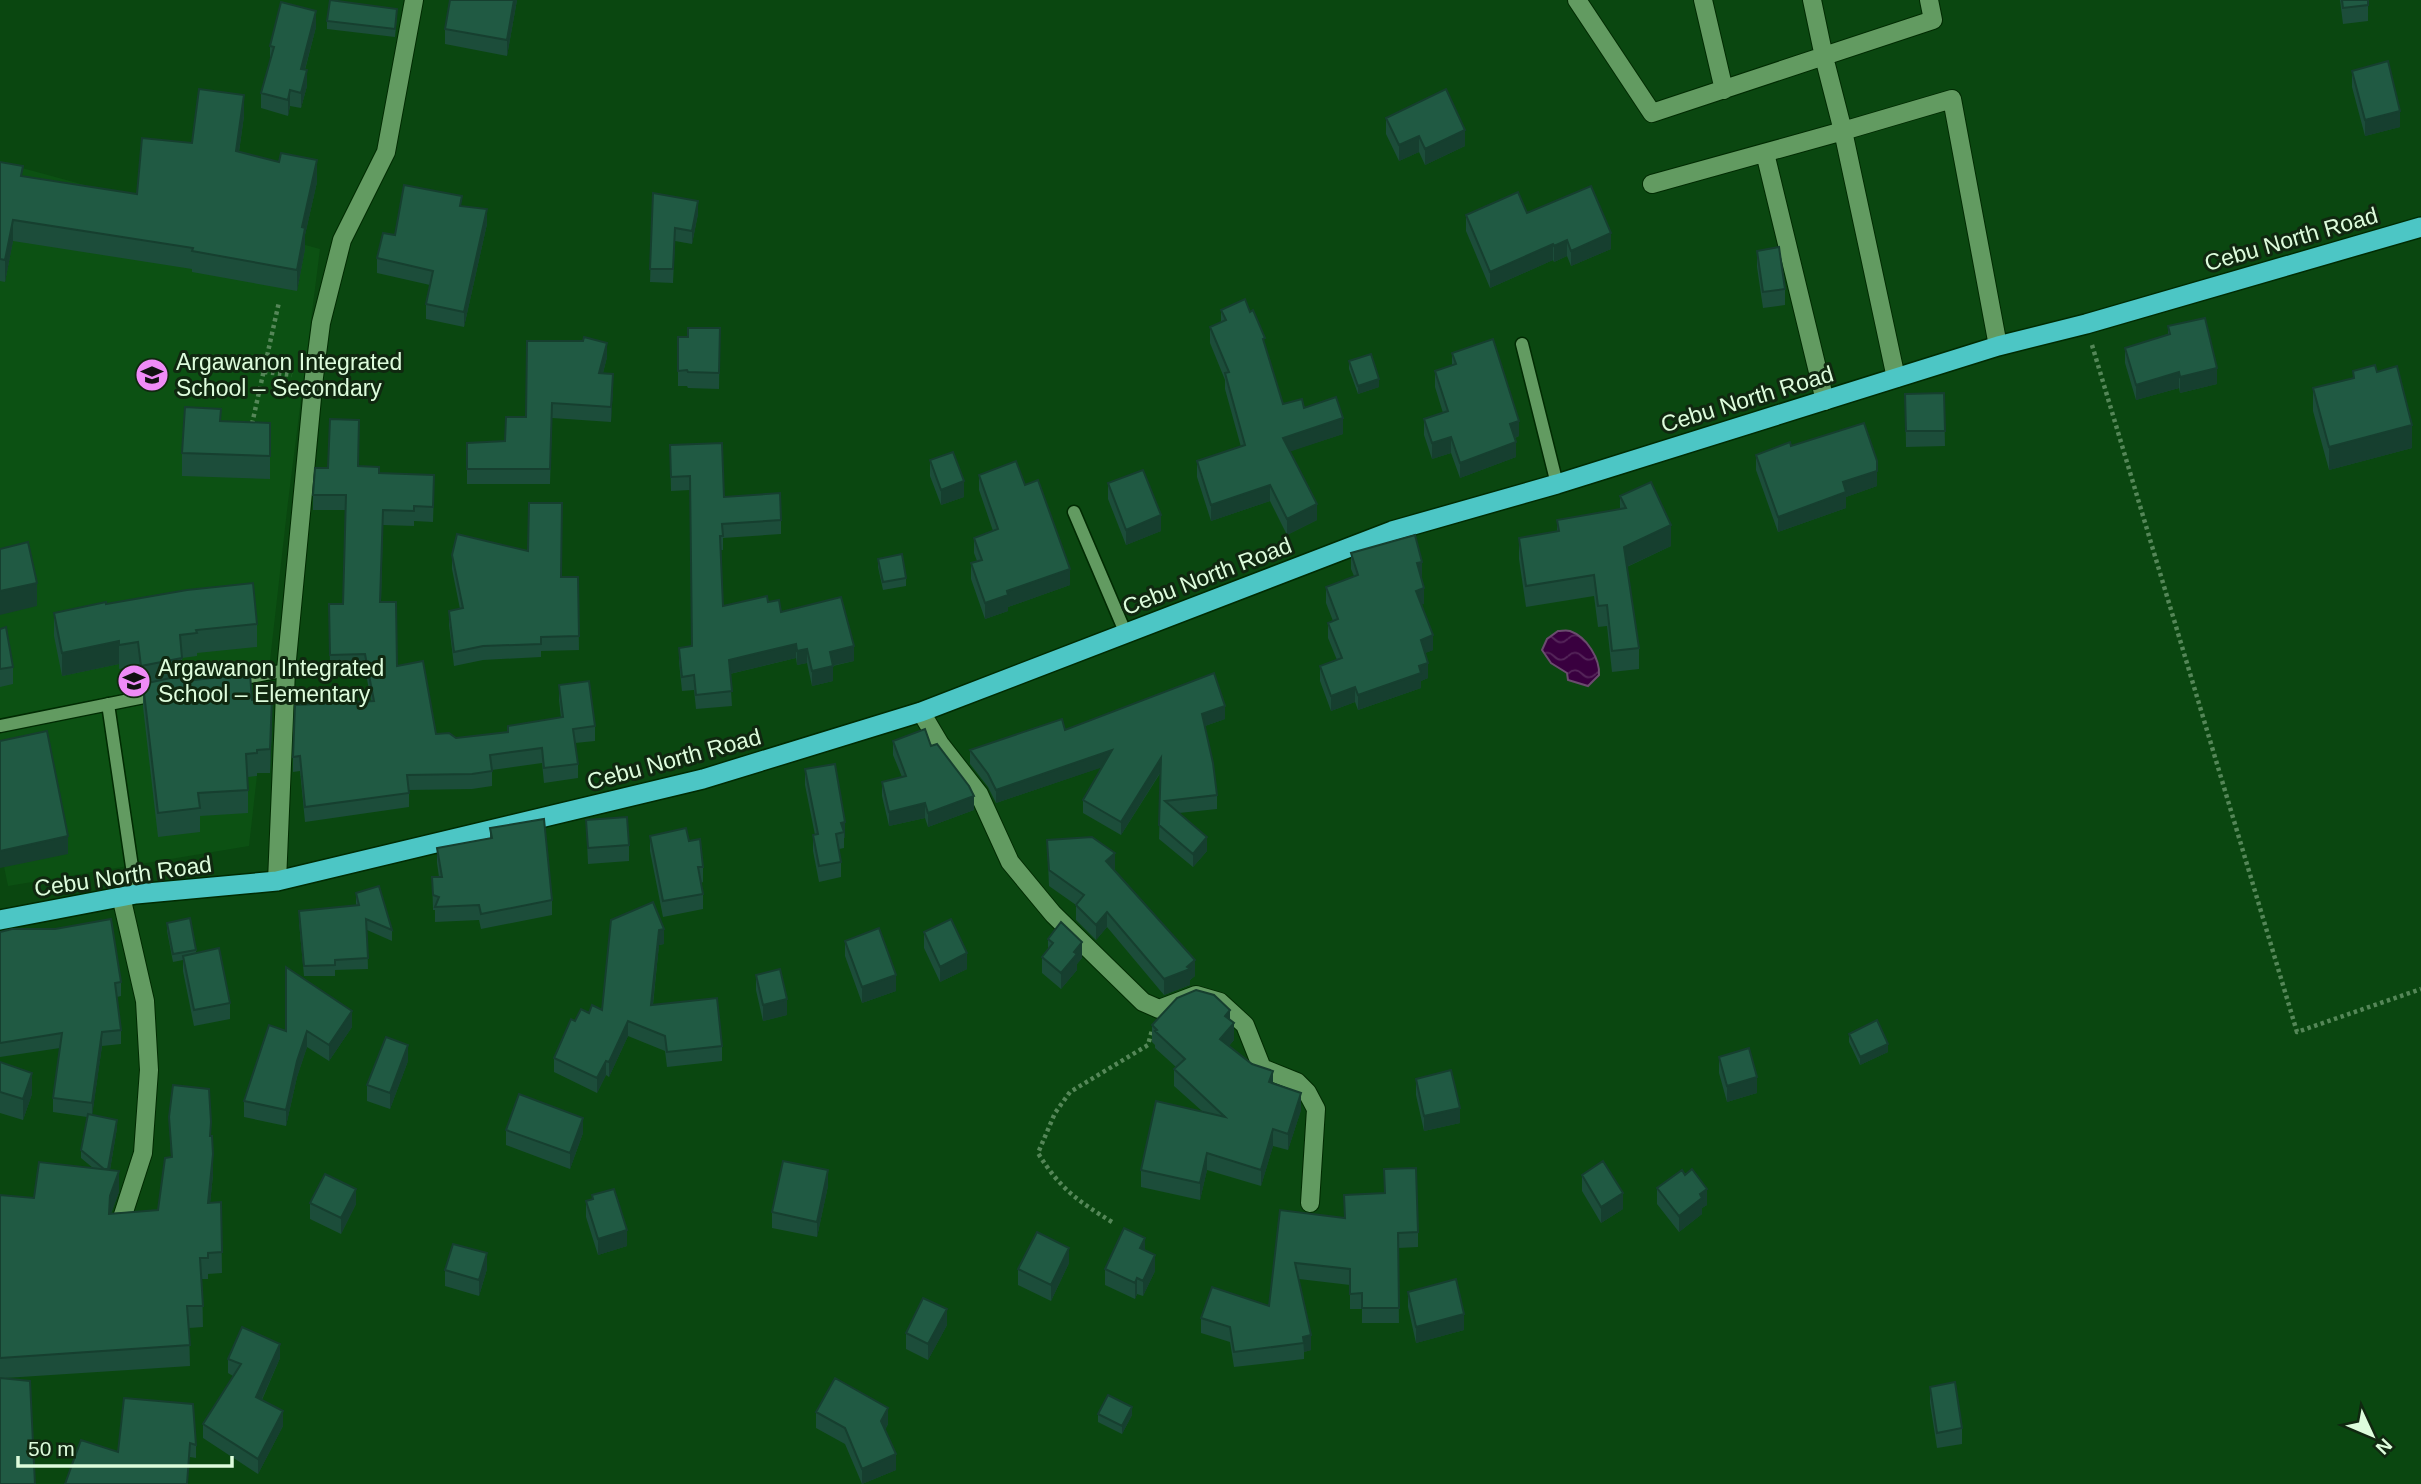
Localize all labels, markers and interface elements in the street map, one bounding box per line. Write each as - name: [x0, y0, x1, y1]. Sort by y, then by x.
- street label: Cebu North Road: [2201, 202, 2381, 276]
- place label: Argawanon Integrated School – Secondary: [176, 349, 402, 401]
- school or university icon: Argawanon Integrated School – Secondary: [133, 356, 171, 394]
- street label: Cebu North Road: [1658, 360, 1836, 438]
- street label: Cebu North Road: [1119, 532, 1295, 620]
- place label: Argawanon Integrated School – Elementary: [158, 655, 384, 707]
- school or university icon: Argawanon Integrated School – Elementary: [115, 662, 153, 700]
- street label: Cebu North Road: [584, 723, 764, 795]
- street label: Cebu North Road: [33, 851, 213, 901]
- north arrow: [2337, 1400, 2407, 1470]
- scale bar: [18, 1424, 231, 1468]
- text: N: [2372, 1434, 2396, 1459]
- text: 50 m: [28, 1437, 75, 1460]

